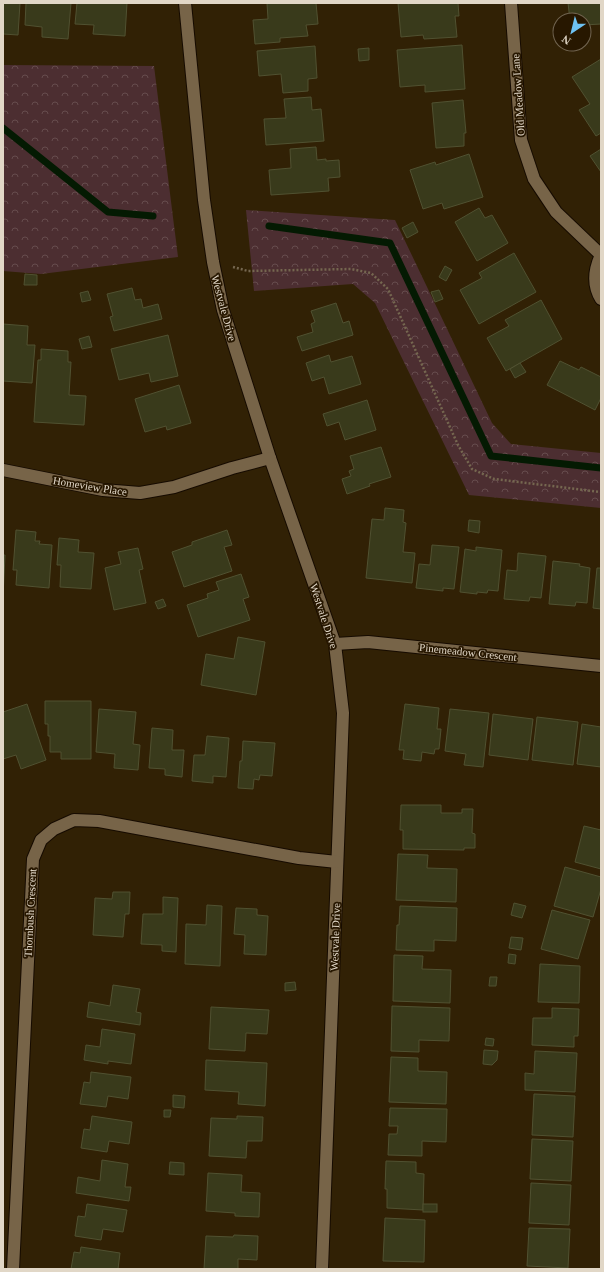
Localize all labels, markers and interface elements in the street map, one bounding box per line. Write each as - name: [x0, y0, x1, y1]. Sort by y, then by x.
- north arrow: [552, 12, 592, 52]
- text: N: [560, 33, 573, 47]
- street label: Old Meadow Lane: [509, 53, 527, 137]
- street label: Westvale Drive: [209, 274, 239, 342]
- street label: Homeview Place: [52, 474, 128, 498]
- street label: Westvale Drive: [308, 582, 340, 650]
- street label: Pinemeadow Crescent: [419, 641, 517, 663]
- street label: Thornbush Crescent: [22, 868, 38, 958]
- street label: Westvale Drive: [328, 903, 342, 971]

